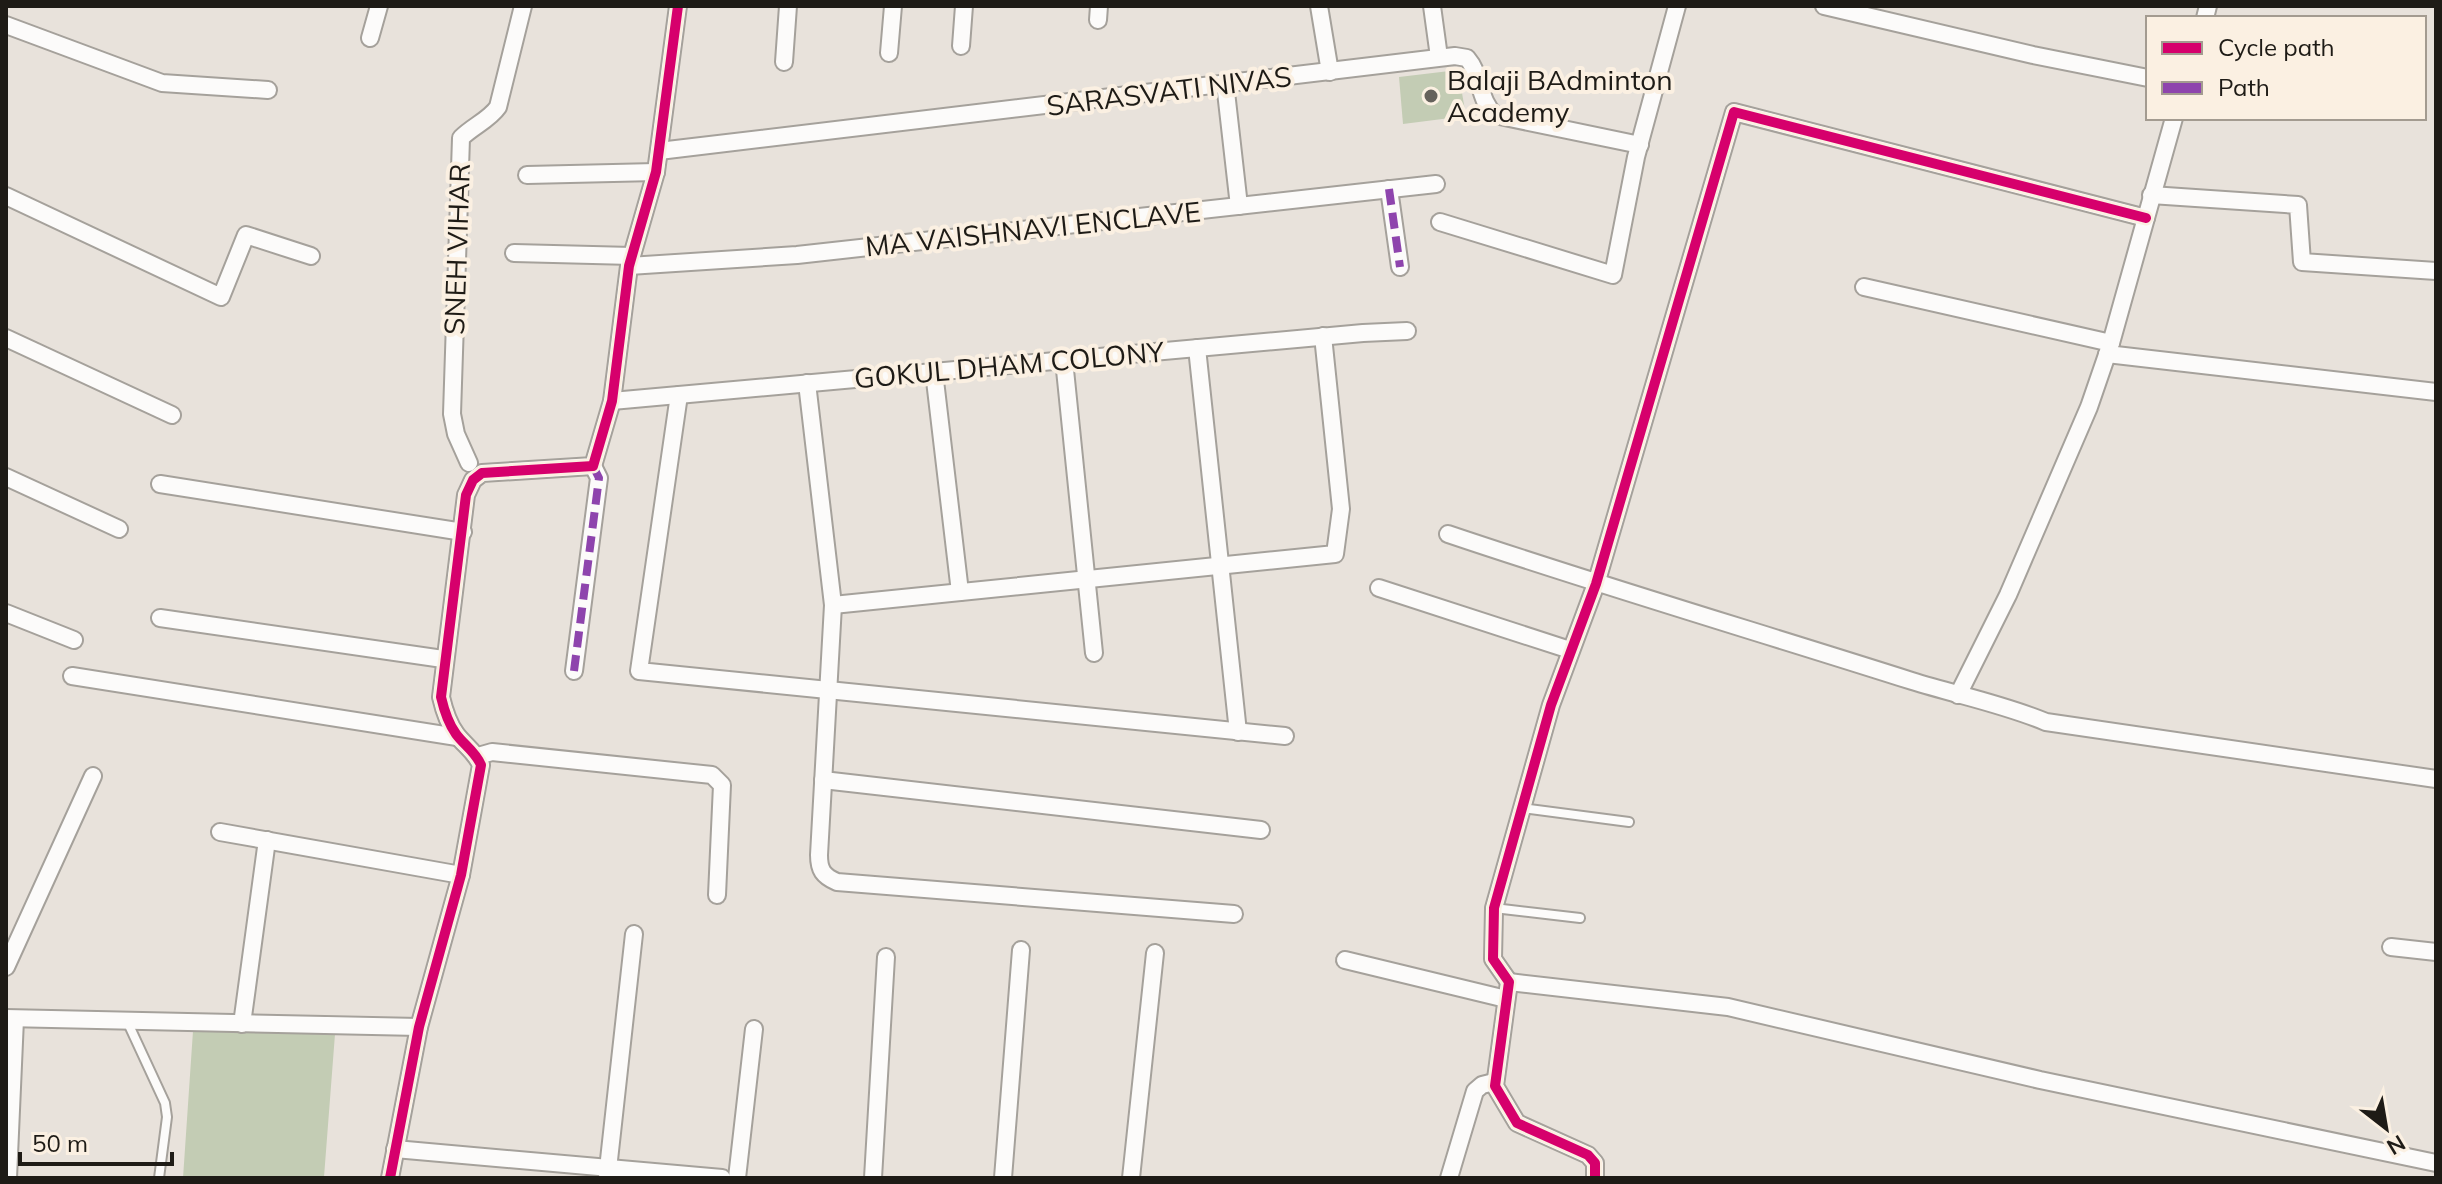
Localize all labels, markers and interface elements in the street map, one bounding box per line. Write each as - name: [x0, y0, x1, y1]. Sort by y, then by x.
- legend: [2146, 16, 2426, 120]
- text: Cycle path: [2218, 32, 2335, 62]
- street label: SARASVATI NIVAS: [1044, 58, 1293, 123]
- place label: Balaji BAdminton Academy: [1447, 62, 1673, 129]
- text: Path: [2218, 72, 2270, 102]
- marker: Balaji BAdminton Academy: [1422, 87, 1440, 105]
- street label: SNEH VIHAR: [436, 163, 477, 335]
- street label: MA VAISHNAVI ENCLAVE: [864, 193, 1202, 264]
- street label: GOKUL DHAM COLONY: [853, 333, 1166, 395]
- north arrow: [2346, 1088, 2426, 1168]
- scale bar: [20, 1116, 172, 1166]
- text: 50 m: [32, 1128, 88, 1158]
- text: N: [2382, 1129, 2411, 1161]

